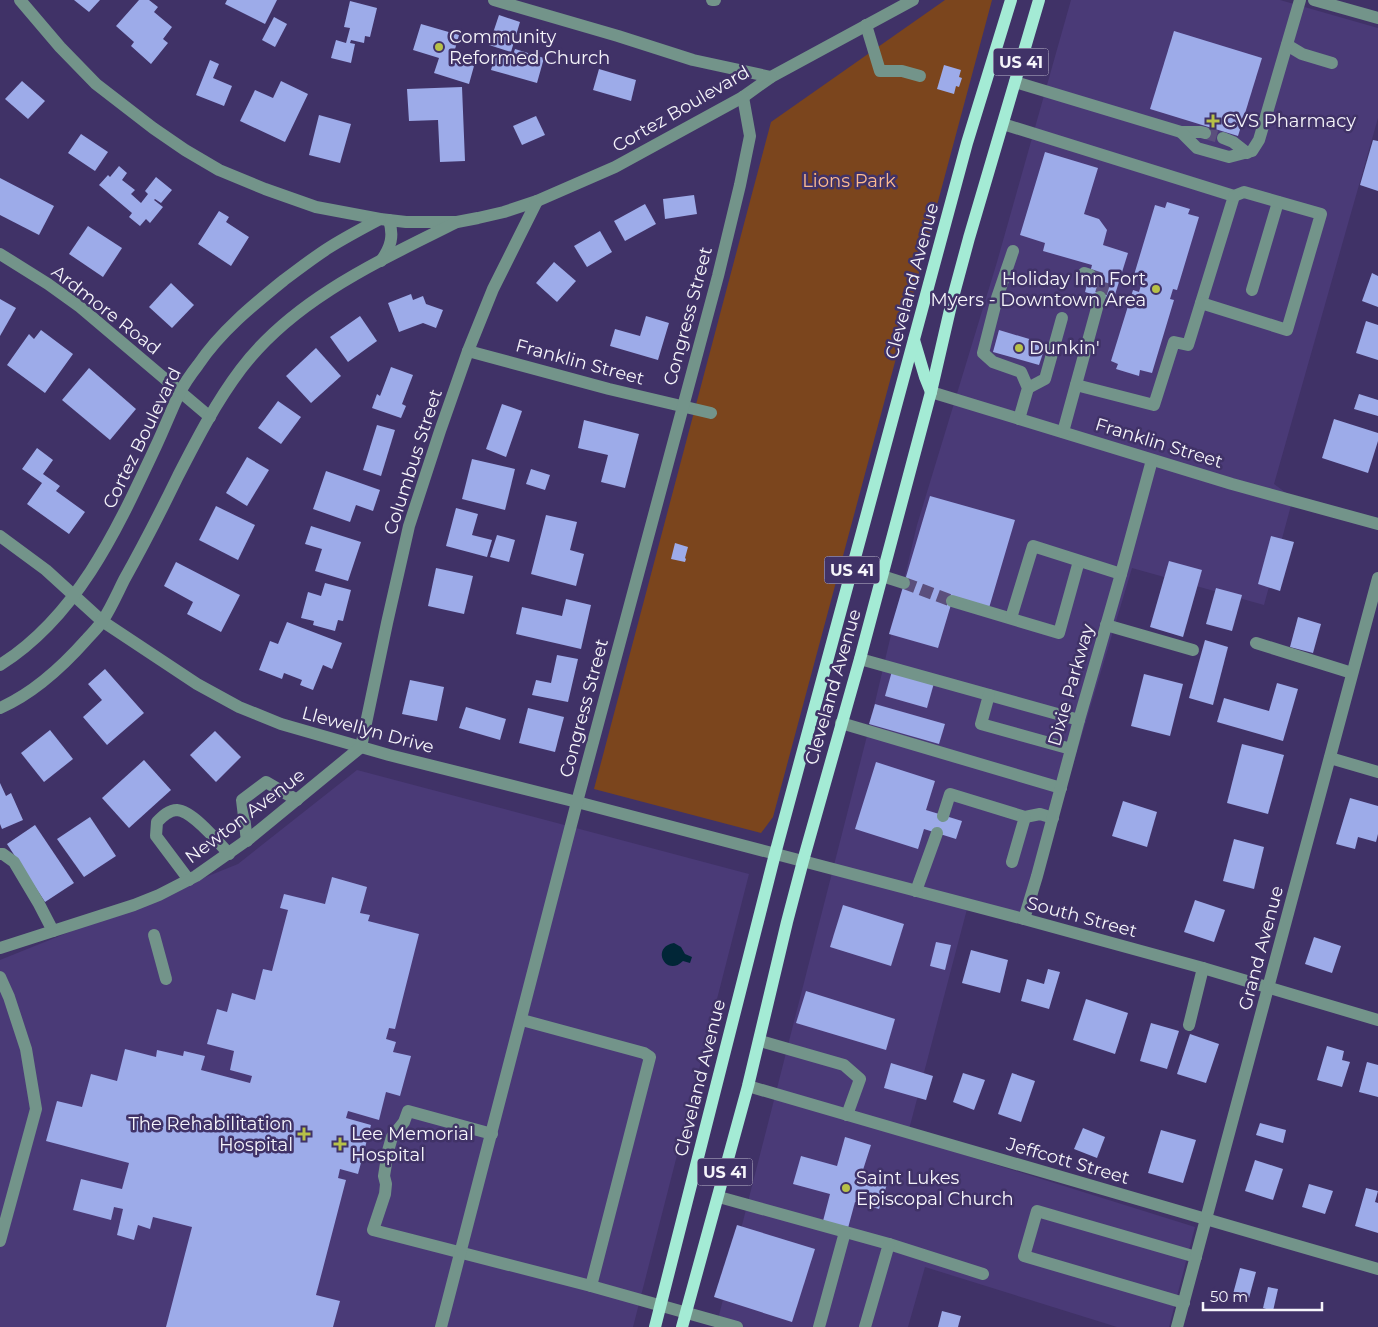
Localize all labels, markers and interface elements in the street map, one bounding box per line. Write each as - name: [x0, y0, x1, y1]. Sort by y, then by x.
- place label: Community Reformed Church: [449, 26, 610, 69]
- marker: Community Reformed Church: [433, 41, 445, 53]
- road number: US 41: [994, 48, 1048, 76]
- street label: Cortez Boulevard: [609, 61, 753, 157]
- place label: CVS Pharmacy: [1223, 110, 1356, 132]
- marker: CVS Pharmacy: [1207, 115, 1219, 127]
- park label: Lions Park: [802, 170, 896, 192]
- street label: Cleveland Avenue: [881, 200, 944, 362]
- street label: Congress Street: [659, 244, 717, 388]
- street label: Ardmore Road: [47, 261, 165, 359]
- place label: Holiday Inn Fort Myers - Downtown Area: [931, 268, 1146, 311]
- marker: Holiday Inn Fort Myers - Downtown Area: [1150, 283, 1162, 295]
- street label: Franklin Street: [513, 334, 647, 390]
- place label: Dunkin': [1029, 337, 1100, 359]
- marker: Dunkin': [1013, 342, 1025, 354]
- street label: Cortez Boulevard: [98, 364, 186, 512]
- street label: Columbus Street: [379, 386, 447, 538]
- street label: Franklin Street: [1093, 413, 1225, 473]
- road number: US 41: [824, 556, 880, 584]
- street label: Cleveland Avenue: [800, 606, 866, 767]
- street label: Dixie Parkway: [1043, 621, 1099, 749]
- street label: Congress Street: [555, 636, 613, 780]
- street label: Llewellyn Drive: [299, 702, 437, 758]
- street label: Newton Avenue: [181, 764, 309, 868]
- street label: Grand Avenue: [1234, 883, 1288, 1013]
- street label: South Street: [1025, 892, 1139, 942]
- street label: Cleveland Avenue: [670, 997, 730, 1159]
- place label: The Rehabilitation Hospital: [128, 1113, 293, 1156]
- place label: Lee Memorial Hospital: [351, 1123, 474, 1166]
- marker: The Rehabilitation Hospital: [297, 1127, 311, 1141]
- street label: Jeffcott Street: [1003, 1133, 1132, 1189]
- marker: Lee Memorial Hospital: [333, 1137, 347, 1151]
- road number: US 41: [698, 1158, 752, 1186]
- place label: Saint Lukes Episcopal Church: [856, 1167, 1014, 1210]
- marker: Saint Lukes Episcopal Church: [840, 1182, 852, 1194]
- scale bar: [1203, 1280, 1322, 1312]
- text: 50 m: [1210, 1287, 1248, 1306]

